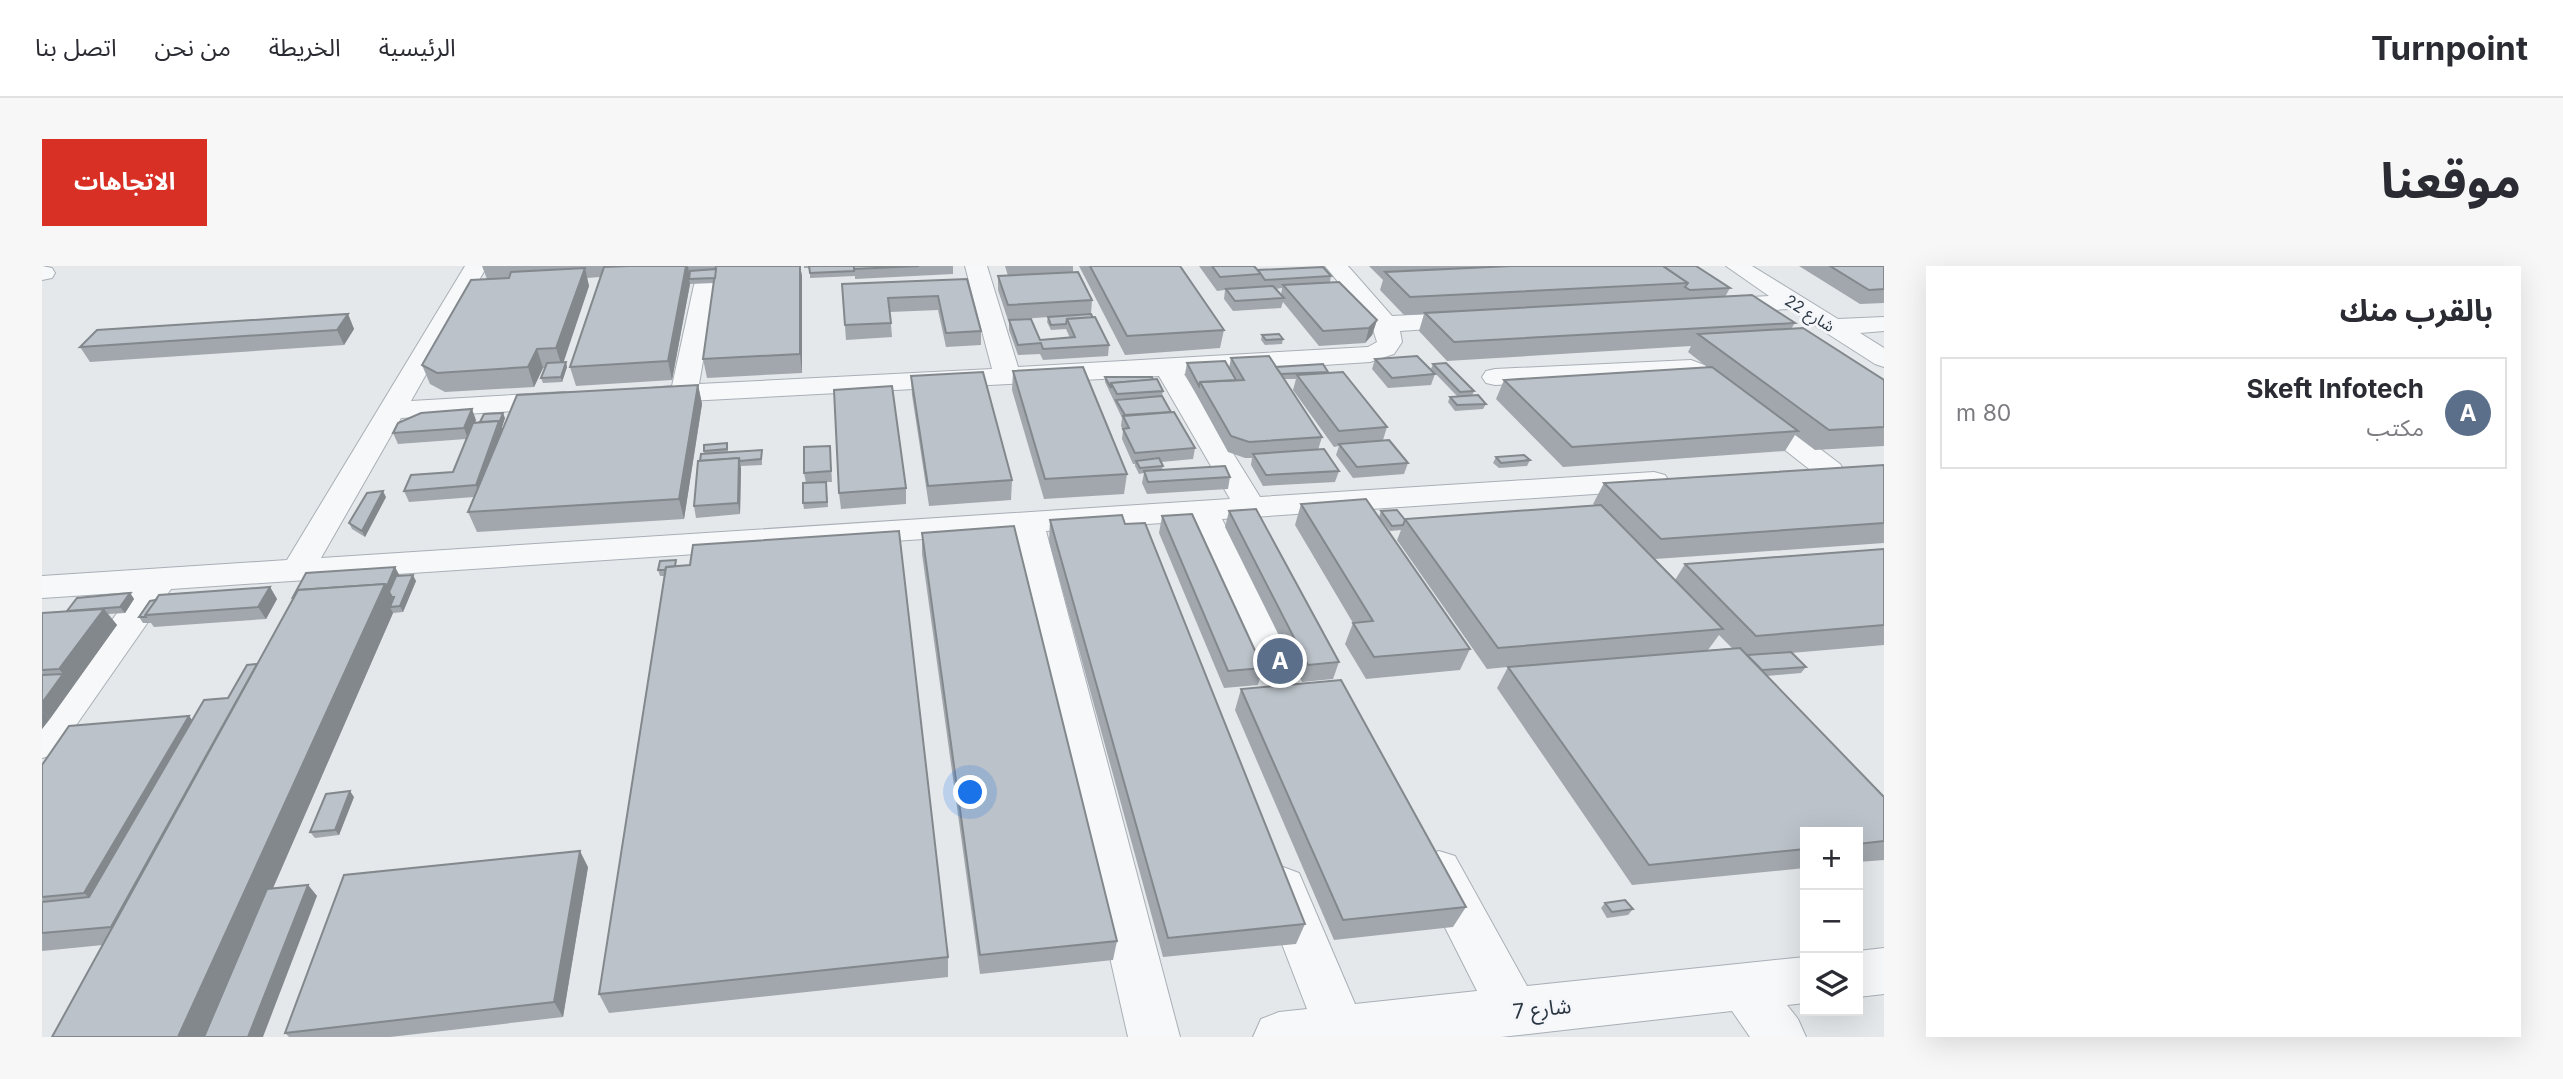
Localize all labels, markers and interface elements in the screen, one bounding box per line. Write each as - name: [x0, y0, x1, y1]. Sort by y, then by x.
- text: Turnpoint: [2371, 28, 2528, 68]
- text: اتصل بنا: [35, 33, 117, 62]
- text: من نحن: [155, 33, 231, 62]
- text: الخريطة: [269, 33, 341, 62]
- text: الرئيسية: [379, 33, 456, 62]
- button: الاتجاهات: [42, 139, 207, 226]
- text: موقعنا: [2381, 151, 2521, 210]
- street label: شارع 22: [1780, 290, 1839, 339]
- text: بالقرب منك: [2340, 292, 2493, 328]
- text: Skeft Infotech: [2247, 373, 2424, 404]
- text: 80 m: [1956, 399, 2011, 427]
- text: A: [2459, 399, 2477, 427]
- text: مكتب: [2367, 414, 2424, 442]
- pin: A: [1257, 635, 1303, 687]
- your location: [953, 775, 987, 809]
- map controls: [1800, 827, 1863, 1016]
- button: +: [1800, 827, 1863, 890]
- button: −: [1800, 890, 1863, 953]
- button: layers: [1800, 953, 1863, 1016]
- street label: شارع 7: [1511, 993, 1573, 1027]

